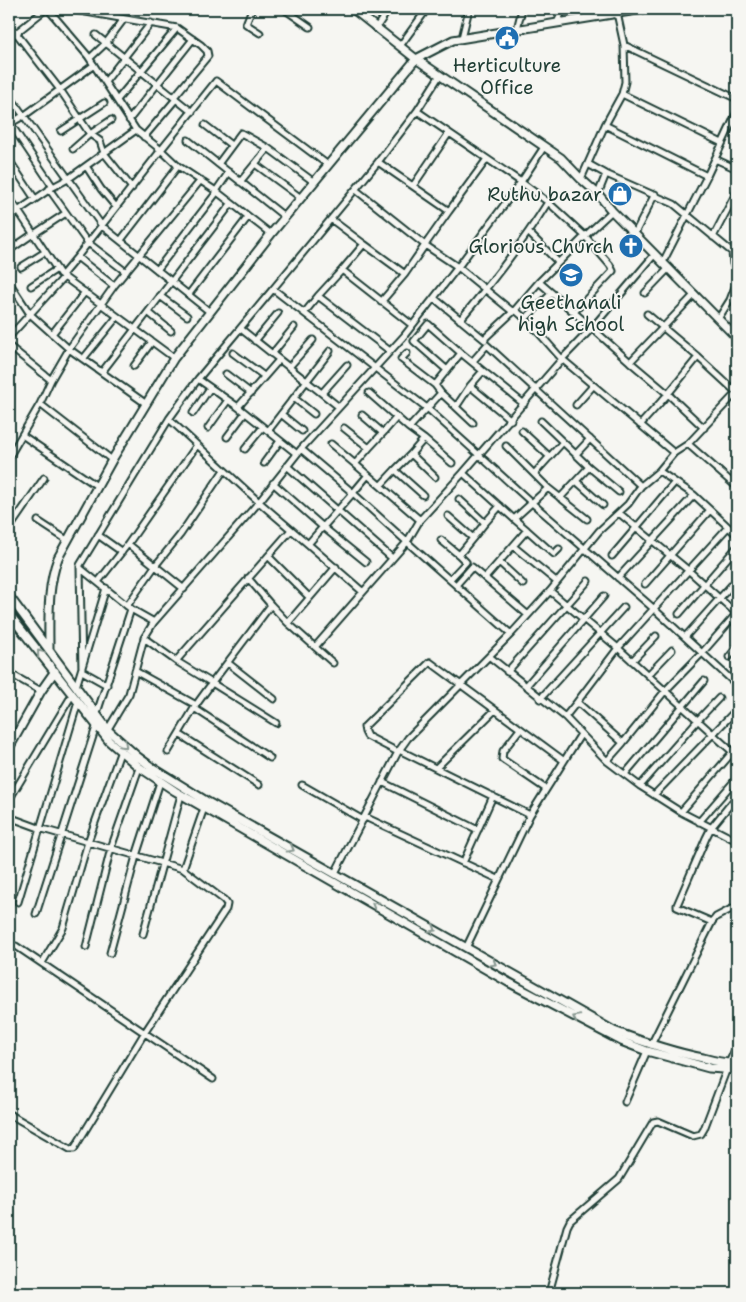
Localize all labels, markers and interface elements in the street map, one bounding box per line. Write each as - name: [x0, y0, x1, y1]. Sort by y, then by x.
- public building icon: Herticulture Office: [494, 25, 520, 51]
- place label: Herticulture Office: [453, 53, 561, 100]
- shop icon: Ruthu bazar: [607, 181, 633, 207]
- place label: Ruthu bazar: [487, 182, 602, 207]
- church icon: Glorious Church: [618, 233, 644, 259]
- place label: Glorious Church: [469, 234, 614, 259]
- school or university icon: Geethanali high School: [558, 262, 584, 288]
- place label: Geethanali high School: [518, 290, 625, 337]
- one-way arrow: [38, 650, 46, 659]
- one-way arrow: [118, 739, 127, 748]
- one-way arrow: [286, 843, 295, 853]
- one-way arrow: [371, 902, 380, 912]
- one-way arrow: [427, 922, 436, 932]
- one-way arrow: [488, 956, 497, 966]
- one-way arrow: [572, 1014, 581, 1024]

